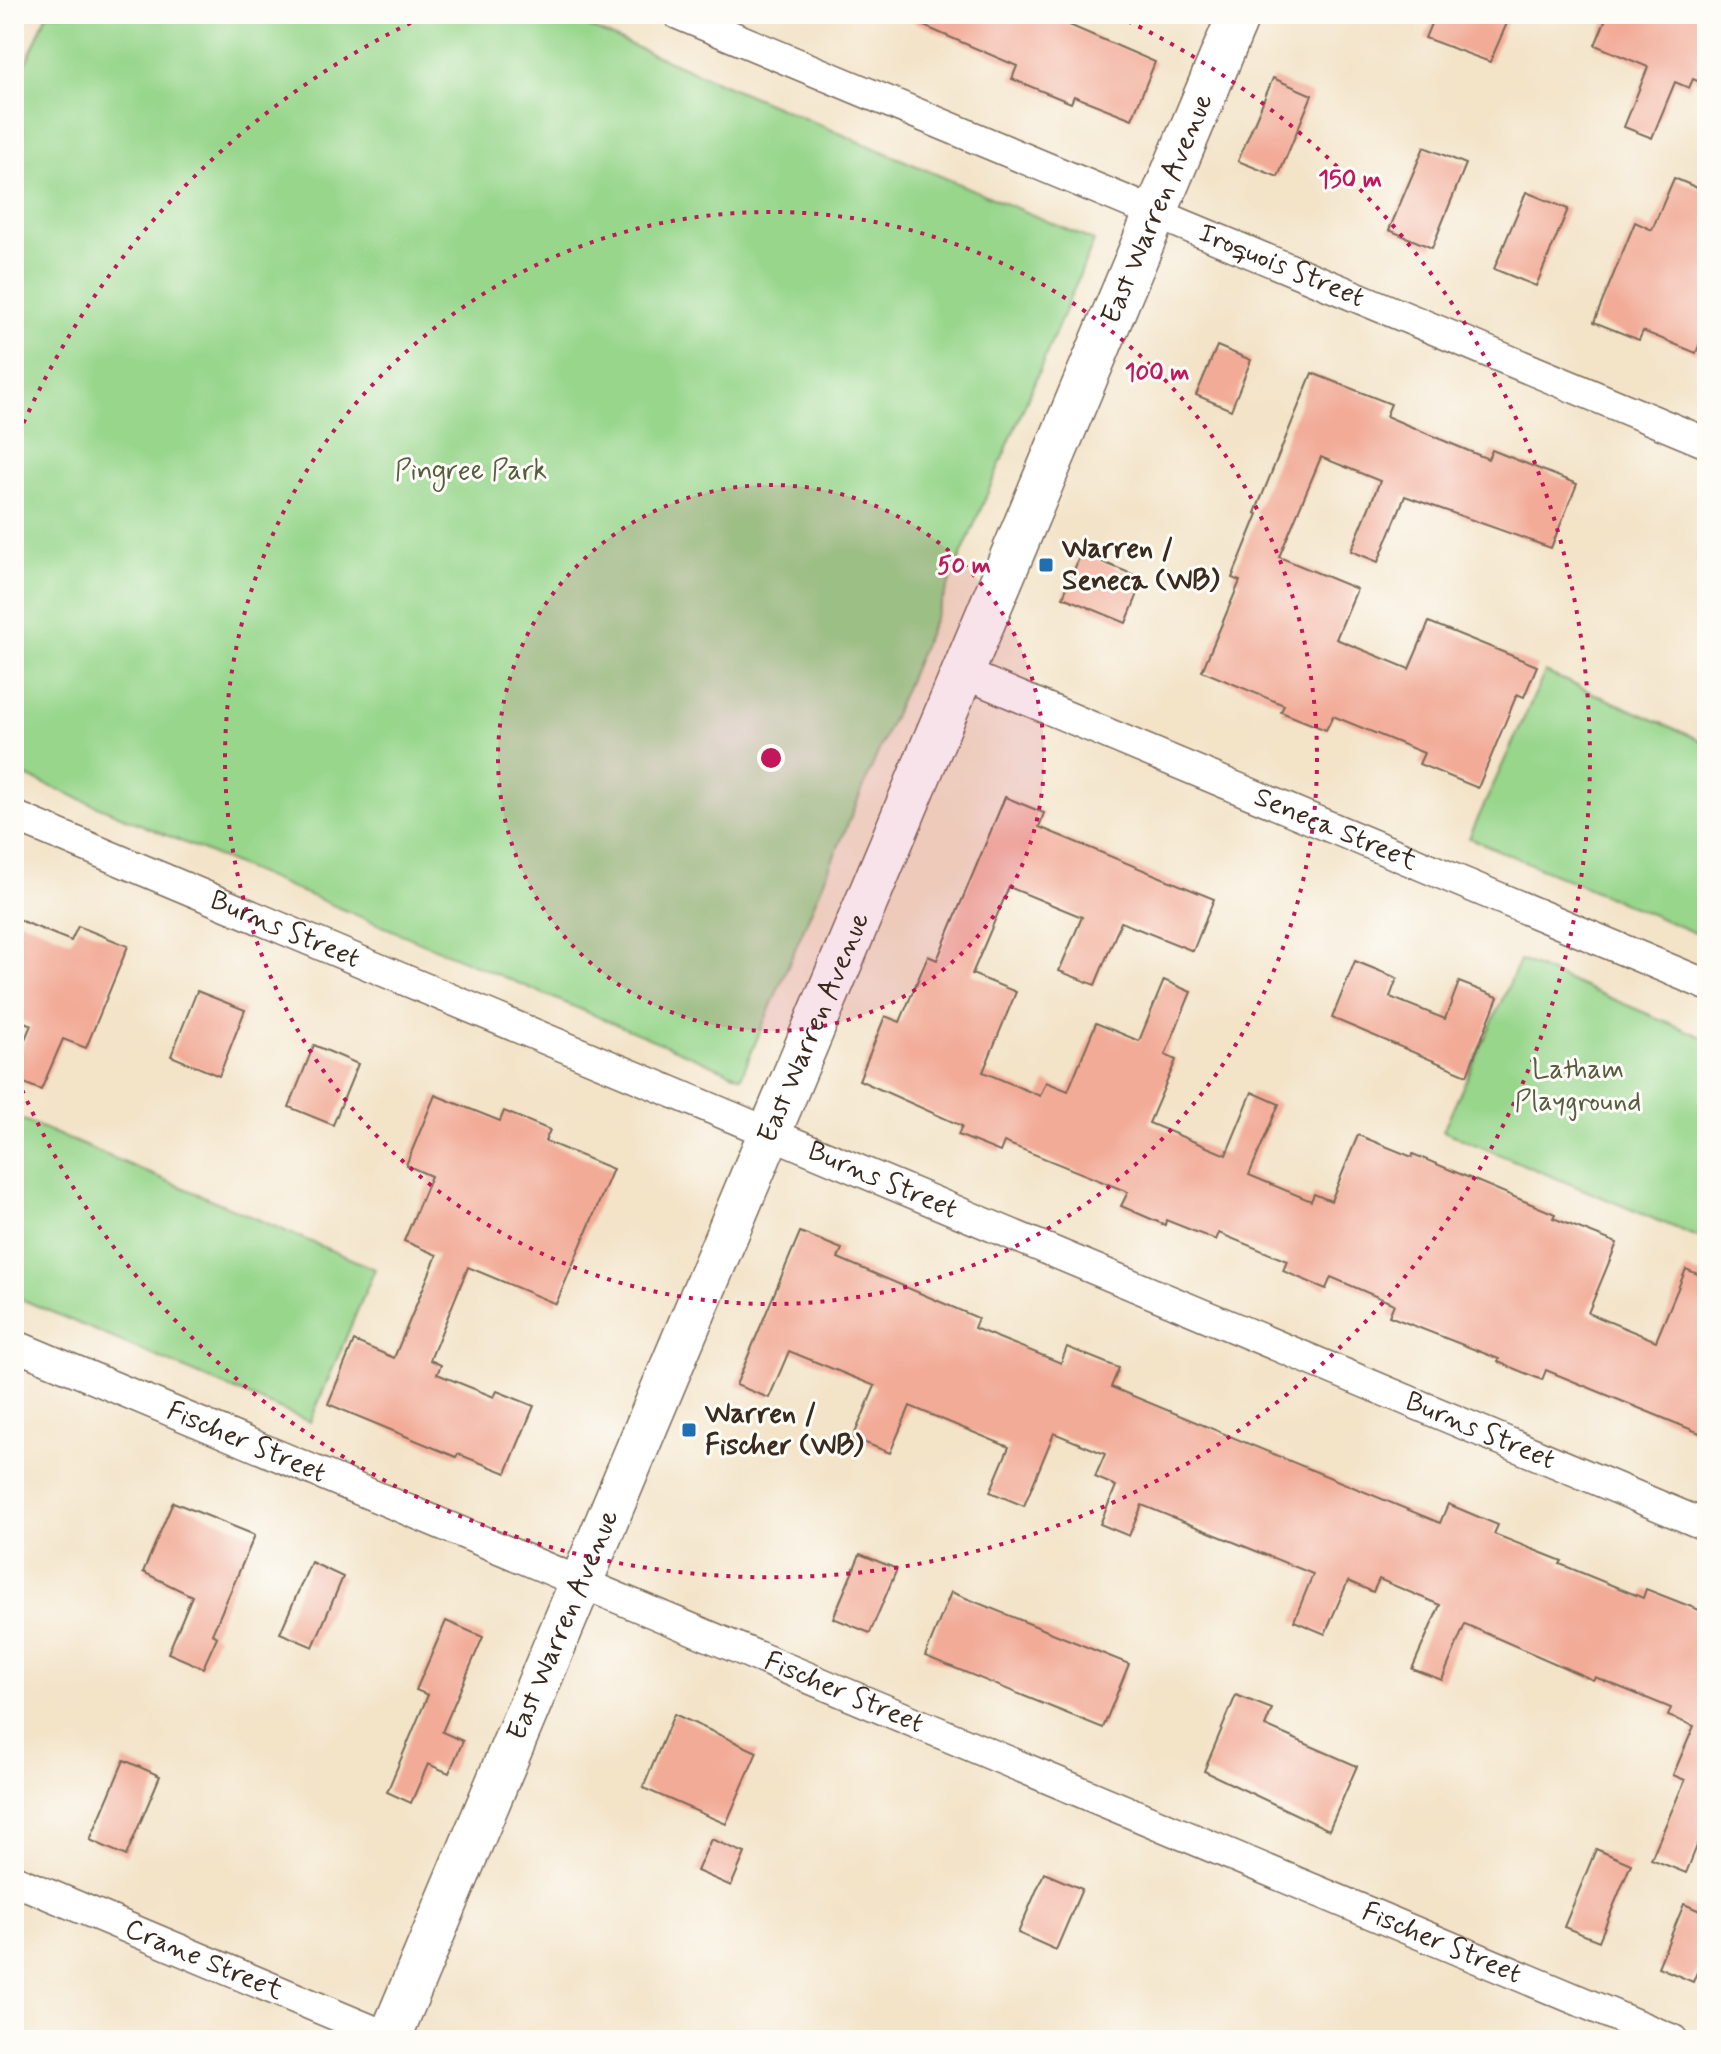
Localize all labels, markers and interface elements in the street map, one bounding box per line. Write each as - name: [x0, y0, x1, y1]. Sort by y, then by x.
- street label: East Warren Avenue: [1093, 88, 1222, 330]
- text: 150 m: [1318, 165, 1382, 196]
- street label: Iroquois Street: [1193, 215, 1370, 317]
- text: 100 m: [1125, 358, 1189, 389]
- park label: Pingree Park: [395, 453, 547, 492]
- place label: Warren / Seneca (WB): [1062, 531, 1220, 600]
- text: 50 m: [937, 551, 991, 582]
- marker: Warren / Seneca (WB): [1037, 556, 1055, 574]
- centre of rings: [757, 744, 785, 772]
- street label: Seneca Street: [1248, 779, 1423, 880]
- street label: Burns Street: [205, 882, 366, 978]
- street label: East Warren Avenue: [749, 907, 879, 1148]
- park label: Latham Playground: [1515, 1052, 1641, 1121]
- street label: Burns Street: [802, 1132, 963, 1228]
- street label: Burns Street: [1400, 1383, 1561, 1479]
- street label: Fischer Street: [161, 1393, 332, 1492]
- place label: Warren / Fischer (WB): [705, 1396, 864, 1465]
- marker: Warren / Fischer (WB): [680, 1421, 698, 1439]
- street label: East Warren Avenue: [498, 1504, 628, 1746]
- street label: Fischer Street: [759, 1643, 929, 1743]
- street label: Fischer Street: [1356, 1893, 1527, 1993]
- street label: Crane Street: [119, 1910, 289, 2010]

